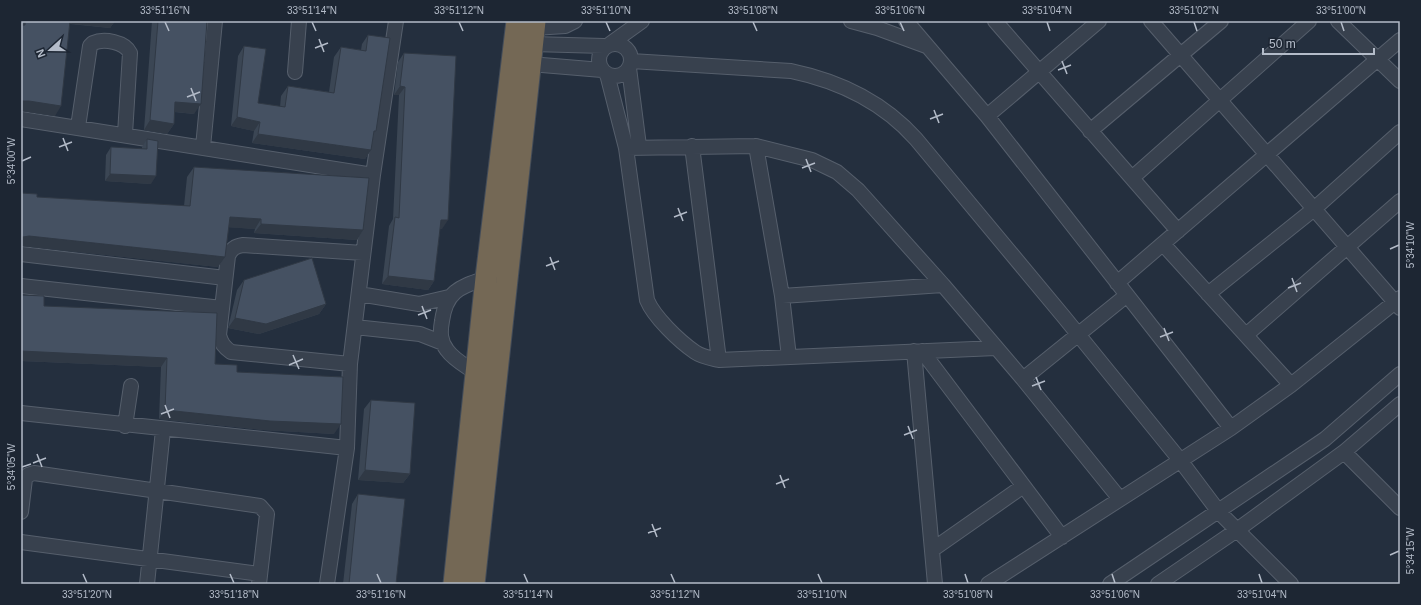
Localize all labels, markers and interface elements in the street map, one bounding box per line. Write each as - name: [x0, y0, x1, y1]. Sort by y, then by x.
- text: 33°51'16"N: [140, 5, 190, 16]
- text: 33°51'14"N: [287, 5, 337, 16]
- text: 33°51'12"N: [434, 5, 484, 16]
- text: 33°51'10"N: [581, 5, 631, 16]
- text: 33°51'08"N: [728, 5, 778, 16]
- text: 33°51'06"N: [875, 5, 925, 16]
- text: 33°51'04"N: [1022, 5, 1072, 16]
- text: 33°51'02"N: [1169, 5, 1219, 16]
- text: 33°51'00"N: [1316, 5, 1366, 16]
- north arrow: [30, 30, 70, 70]
- scale bar: [1263, 30, 1374, 56]
- text: 50 m: [1269, 37, 1296, 51]
- text: N: [34, 48, 48, 59]
- text: 5°34'00"W: [6, 137, 17, 184]
- text: 5°34'10"W: [1405, 221, 1416, 268]
- text: 5°34'05"W: [6, 443, 17, 490]
- text: 5°34'15"W: [1405, 527, 1416, 574]
- text: 33°51'20"N: [62, 589, 112, 600]
- text: 33°51'18"N: [209, 589, 259, 600]
- text: 33°51'16"N: [356, 589, 406, 600]
- text: 33°51'14"N: [503, 589, 553, 600]
- text: 33°51'12"N: [650, 589, 700, 600]
- text: 33°51'10"N: [797, 589, 847, 600]
- text: 33°51'08"N: [943, 589, 993, 600]
- text: 33°51'06"N: [1090, 589, 1140, 600]
- text: 33°51'04"N: [1237, 589, 1287, 600]

